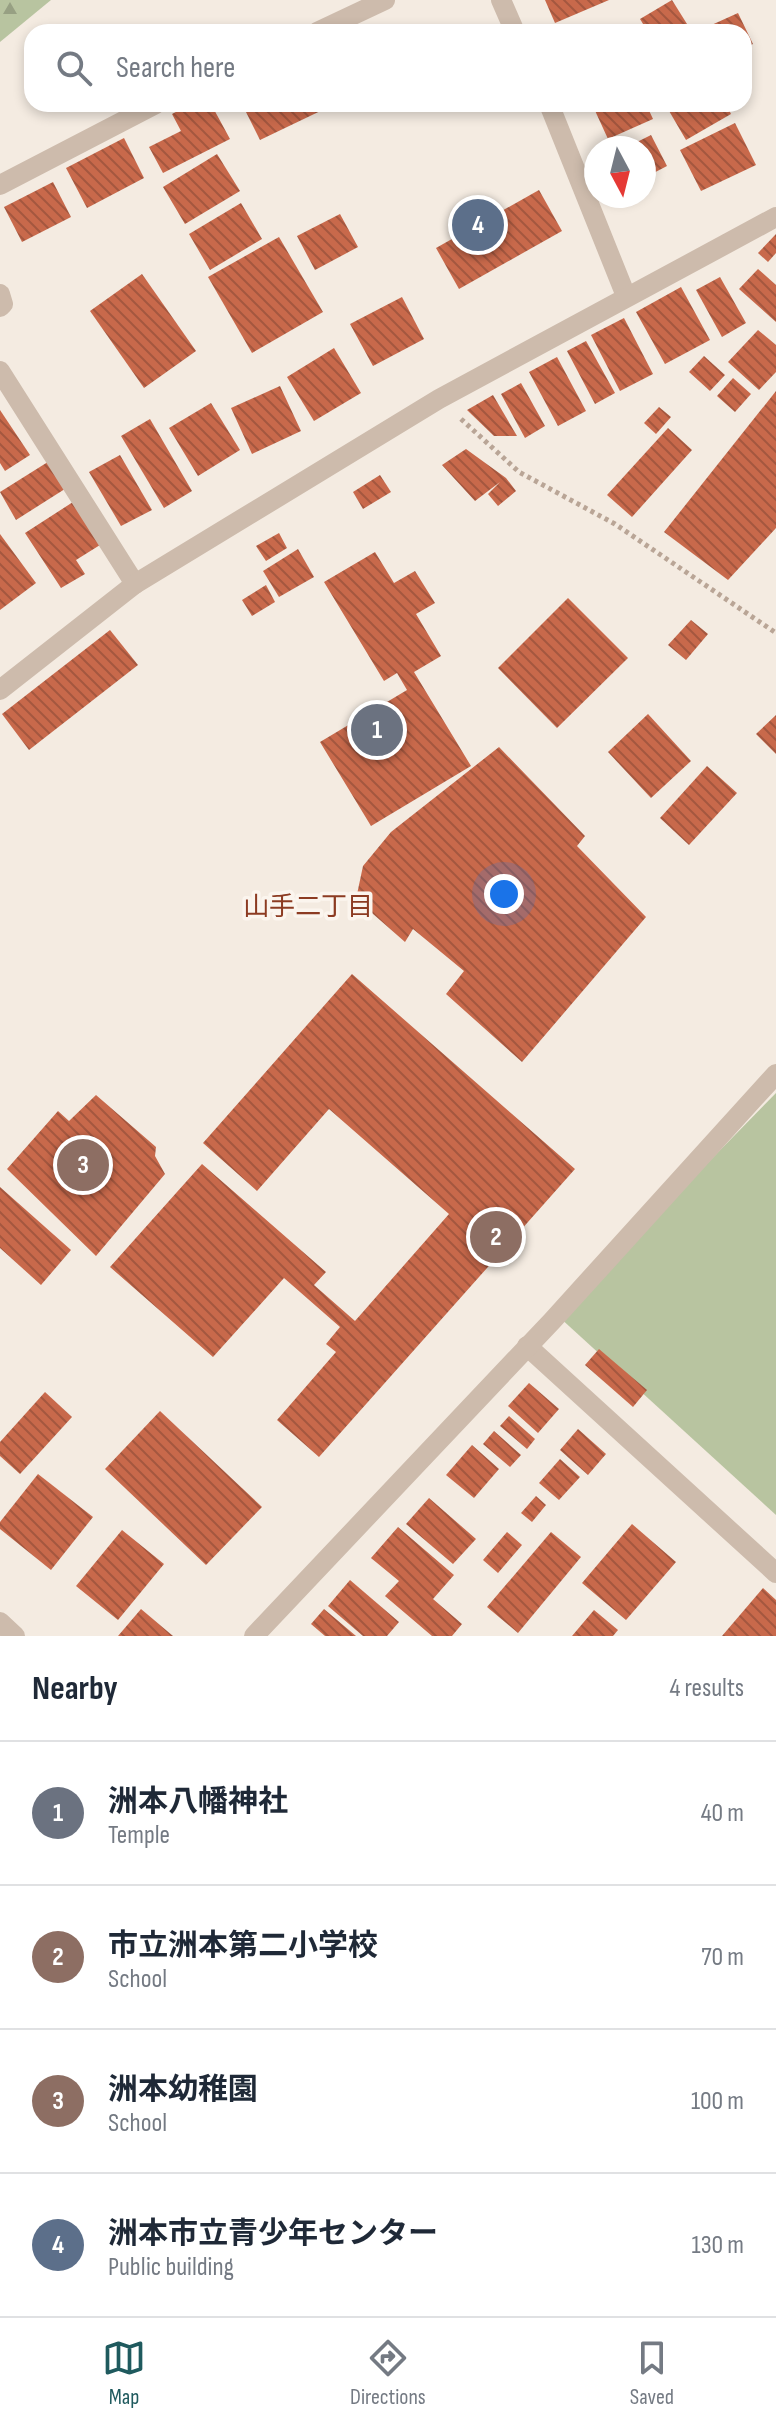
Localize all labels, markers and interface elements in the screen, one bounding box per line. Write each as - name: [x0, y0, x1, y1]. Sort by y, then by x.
- search box: [24, 24, 752, 112]
- icon: search: [52, 46, 96, 90]
- text: Search here: [116, 50, 235, 86]
- north arrow: [584, 136, 656, 208]
- pin: 4: [452, 195, 504, 255]
- pin: 1: [351, 700, 403, 760]
- your location: [484, 874, 524, 914]
- district label: 山手二丁目: [243, 892, 373, 923]
- pin: 3: [57, 1135, 109, 1195]
- pin: 2: [470, 1207, 522, 1267]
- text: Nearby: [32, 1668, 118, 1709]
- text: 4 results: [669, 1673, 744, 1704]
- text: 洲本八幡神社: [108, 1784, 288, 1820]
- text: 1: [53, 1798, 63, 1829]
- text: 40 m: [701, 1798, 744, 1829]
- text: Temple: [108, 1820, 170, 1851]
- text: 市立洲本第二小学校: [108, 1928, 378, 1964]
- text: 2: [52, 1942, 64, 1973]
- text: 70 m: [701, 1942, 744, 1973]
- text: School: [108, 1964, 167, 1995]
- text: 洲本幼稚園: [108, 2072, 258, 2108]
- text: 3: [52, 2086, 64, 2117]
- text: 100 m: [691, 2086, 744, 2117]
- text: School: [108, 2108, 167, 2139]
- text: 洲本市立青少年センター: [108, 2216, 438, 2252]
- text: 4: [52, 2230, 64, 2261]
- text: 130 m: [692, 2230, 744, 2261]
- text: Public building: [108, 2252, 234, 2283]
- tab: Map: [102, 2336, 146, 2411]
- tab: Directions: [350, 2336, 426, 2411]
- tab: Saved: [630, 2336, 674, 2411]

